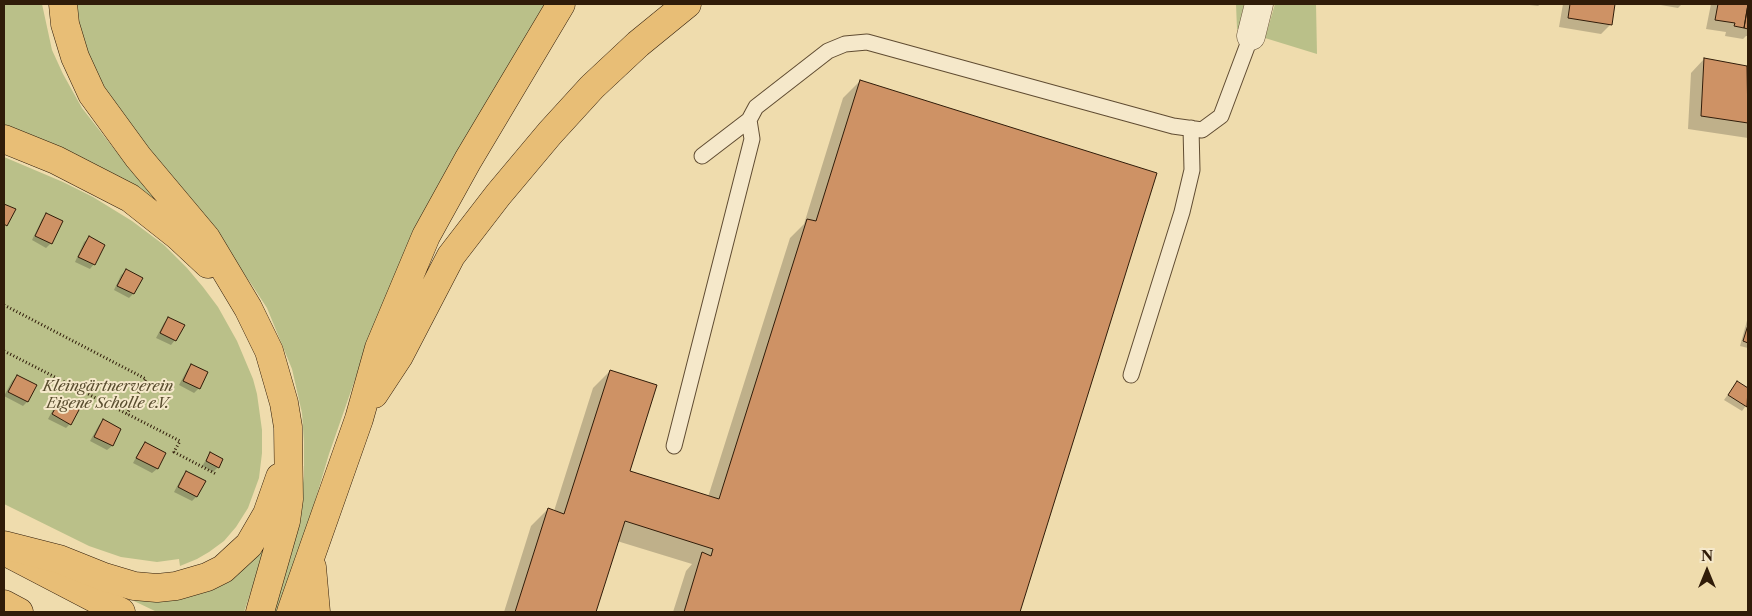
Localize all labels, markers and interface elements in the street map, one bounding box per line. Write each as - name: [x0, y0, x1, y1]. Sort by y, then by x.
- park label: Kleingärtnerverein Eigene Scholle e.V.: [43, 378, 173, 413]
- north arrow: [1682, 546, 1732, 596]
- text: N: [1701, 547, 1713, 565]

